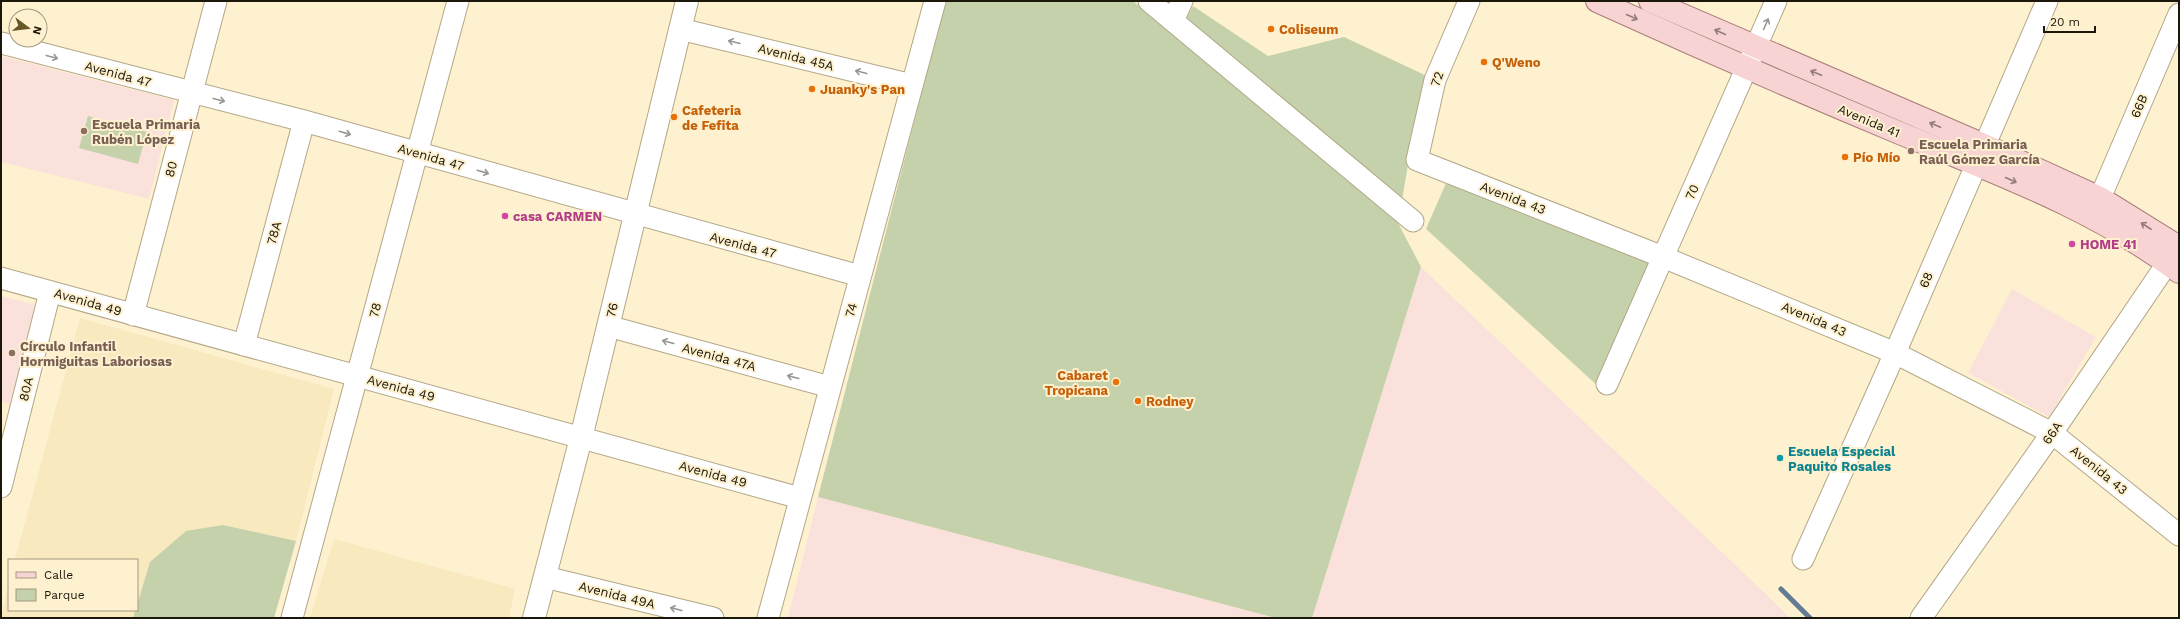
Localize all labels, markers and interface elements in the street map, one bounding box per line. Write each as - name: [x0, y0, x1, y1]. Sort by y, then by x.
- north arrow: [8, 8, 48, 48]
- scale bar: [2044, 8, 2095, 34]
- one-way arrow: [1626, 14, 1638, 21]
- text: 20 m: [2050, 15, 2080, 29]
- one-way arrow: [1763, 19, 1770, 31]
- place label: Coliseum: [1279, 22, 1338, 37]
- marker: Coliseum: [1266, 24, 1276, 34]
- text: N: [30, 25, 45, 36]
- one-way arrow: [1714, 28, 1726, 35]
- one-way arrow: [728, 37, 741, 45]
- street label: Avenida 45A: [757, 40, 836, 74]
- one-way arrow: [45, 54, 58, 61]
- place label: Q'Weno: [1492, 55, 1541, 70]
- marker: Q'Weno: [1479, 57, 1489, 67]
- street label: Avenida 47: [83, 58, 153, 90]
- one-way arrow: [854, 68, 867, 76]
- one-way arrow: [1810, 69, 1822, 77]
- street label: 72: [1427, 70, 1447, 88]
- place label: Juanky's Pan: [820, 82, 905, 97]
- marker: Juanky's Pan: [807, 84, 817, 94]
- street label: 66B: [2127, 92, 2151, 120]
- one-way arrow: [212, 97, 225, 105]
- street label: Avenida 41: [1836, 101, 1902, 141]
- place label: Cafeteria de Fefita: [682, 103, 742, 133]
- marker: Cafeteria de Fefita: [669, 112, 679, 122]
- place label: Escuela Primaria Rubén López: [92, 117, 201, 147]
- one-way arrow: [1930, 120, 1942, 128]
- marker: Escuela Primaria Rubén López: [79, 126, 89, 136]
- one-way arrow: [338, 130, 351, 137]
- place label: Escuela Primaria Raúl Gómez García: [1919, 137, 2040, 167]
- street label: Avenida 47: [396, 140, 466, 174]
- marker: Escuela Primaria Raúl Gómez García: [1906, 146, 1916, 156]
- place label: Pío Mío: [1853, 150, 1901, 165]
- marker: Pío Mío: [1840, 152, 1850, 162]
- street label: 80: [162, 159, 180, 179]
- one-way arrow: [476, 169, 489, 176]
- one-way arrow: [2004, 177, 2016, 184]
- street label: Avenida 43: [1478, 179, 1548, 217]
- street label: 70: [1682, 182, 1702, 202]
- place label: casa CARMEN: [513, 209, 602, 224]
- marker: casa CARMEN: [500, 211, 510, 221]
- street label: 78A: [264, 219, 284, 246]
- one-way arrow: [2140, 221, 2152, 229]
- street label: Avenida 47: [708, 229, 778, 261]
- place label: HOME 41: [2080, 237, 2137, 252]
- marker: HOME 41: [2067, 239, 2077, 249]
- street label: 68: [1916, 270, 1936, 290]
- street label: Avenida 49: [53, 285, 123, 319]
- street label: Avenida 43: [1779, 299, 1849, 339]
- street label: 78: [366, 301, 384, 319]
- street label: 76: [603, 301, 621, 319]
- street label: 74: [842, 301, 860, 319]
- one-way arrow: [661, 338, 674, 345]
- place label: Círculo Infantil Hormiguitas Laboriosas: [20, 339, 172, 369]
- street label: Avenida 47A: [680, 340, 758, 374]
- marker: Círculo Infantil Hormiguitas Laboriosas: [7, 348, 17, 358]
- place label: Cabaret Tropicana: [1045, 368, 1108, 398]
- street label: Avenida 49: [365, 372, 437, 404]
- one-way arrow: [787, 373, 800, 380]
- street label: 80A: [16, 375, 36, 403]
- marker: Cabaret Tropicana: [1111, 377, 1121, 387]
- place label: Rodney: [1146, 394, 1194, 409]
- marker: Rodney: [1133, 396, 1143, 406]
- street label: 66A: [2039, 418, 2065, 447]
- street label: Avenida 43: [2067, 442, 2131, 498]
- place label: Escuela Especial Paquito Rosales: [1788, 444, 1896, 474]
- marker: Escuela Especial Paquito Rosales: [1775, 453, 1785, 463]
- street label: Avenida 49: [677, 458, 749, 490]
- legend: [8, 559, 138, 611]
- text: Calle: [44, 568, 73, 582]
- street label: Avenida 49A: [577, 578, 657, 612]
- text: Parque: [44, 588, 85, 602]
- one-way arrow: [669, 604, 682, 612]

